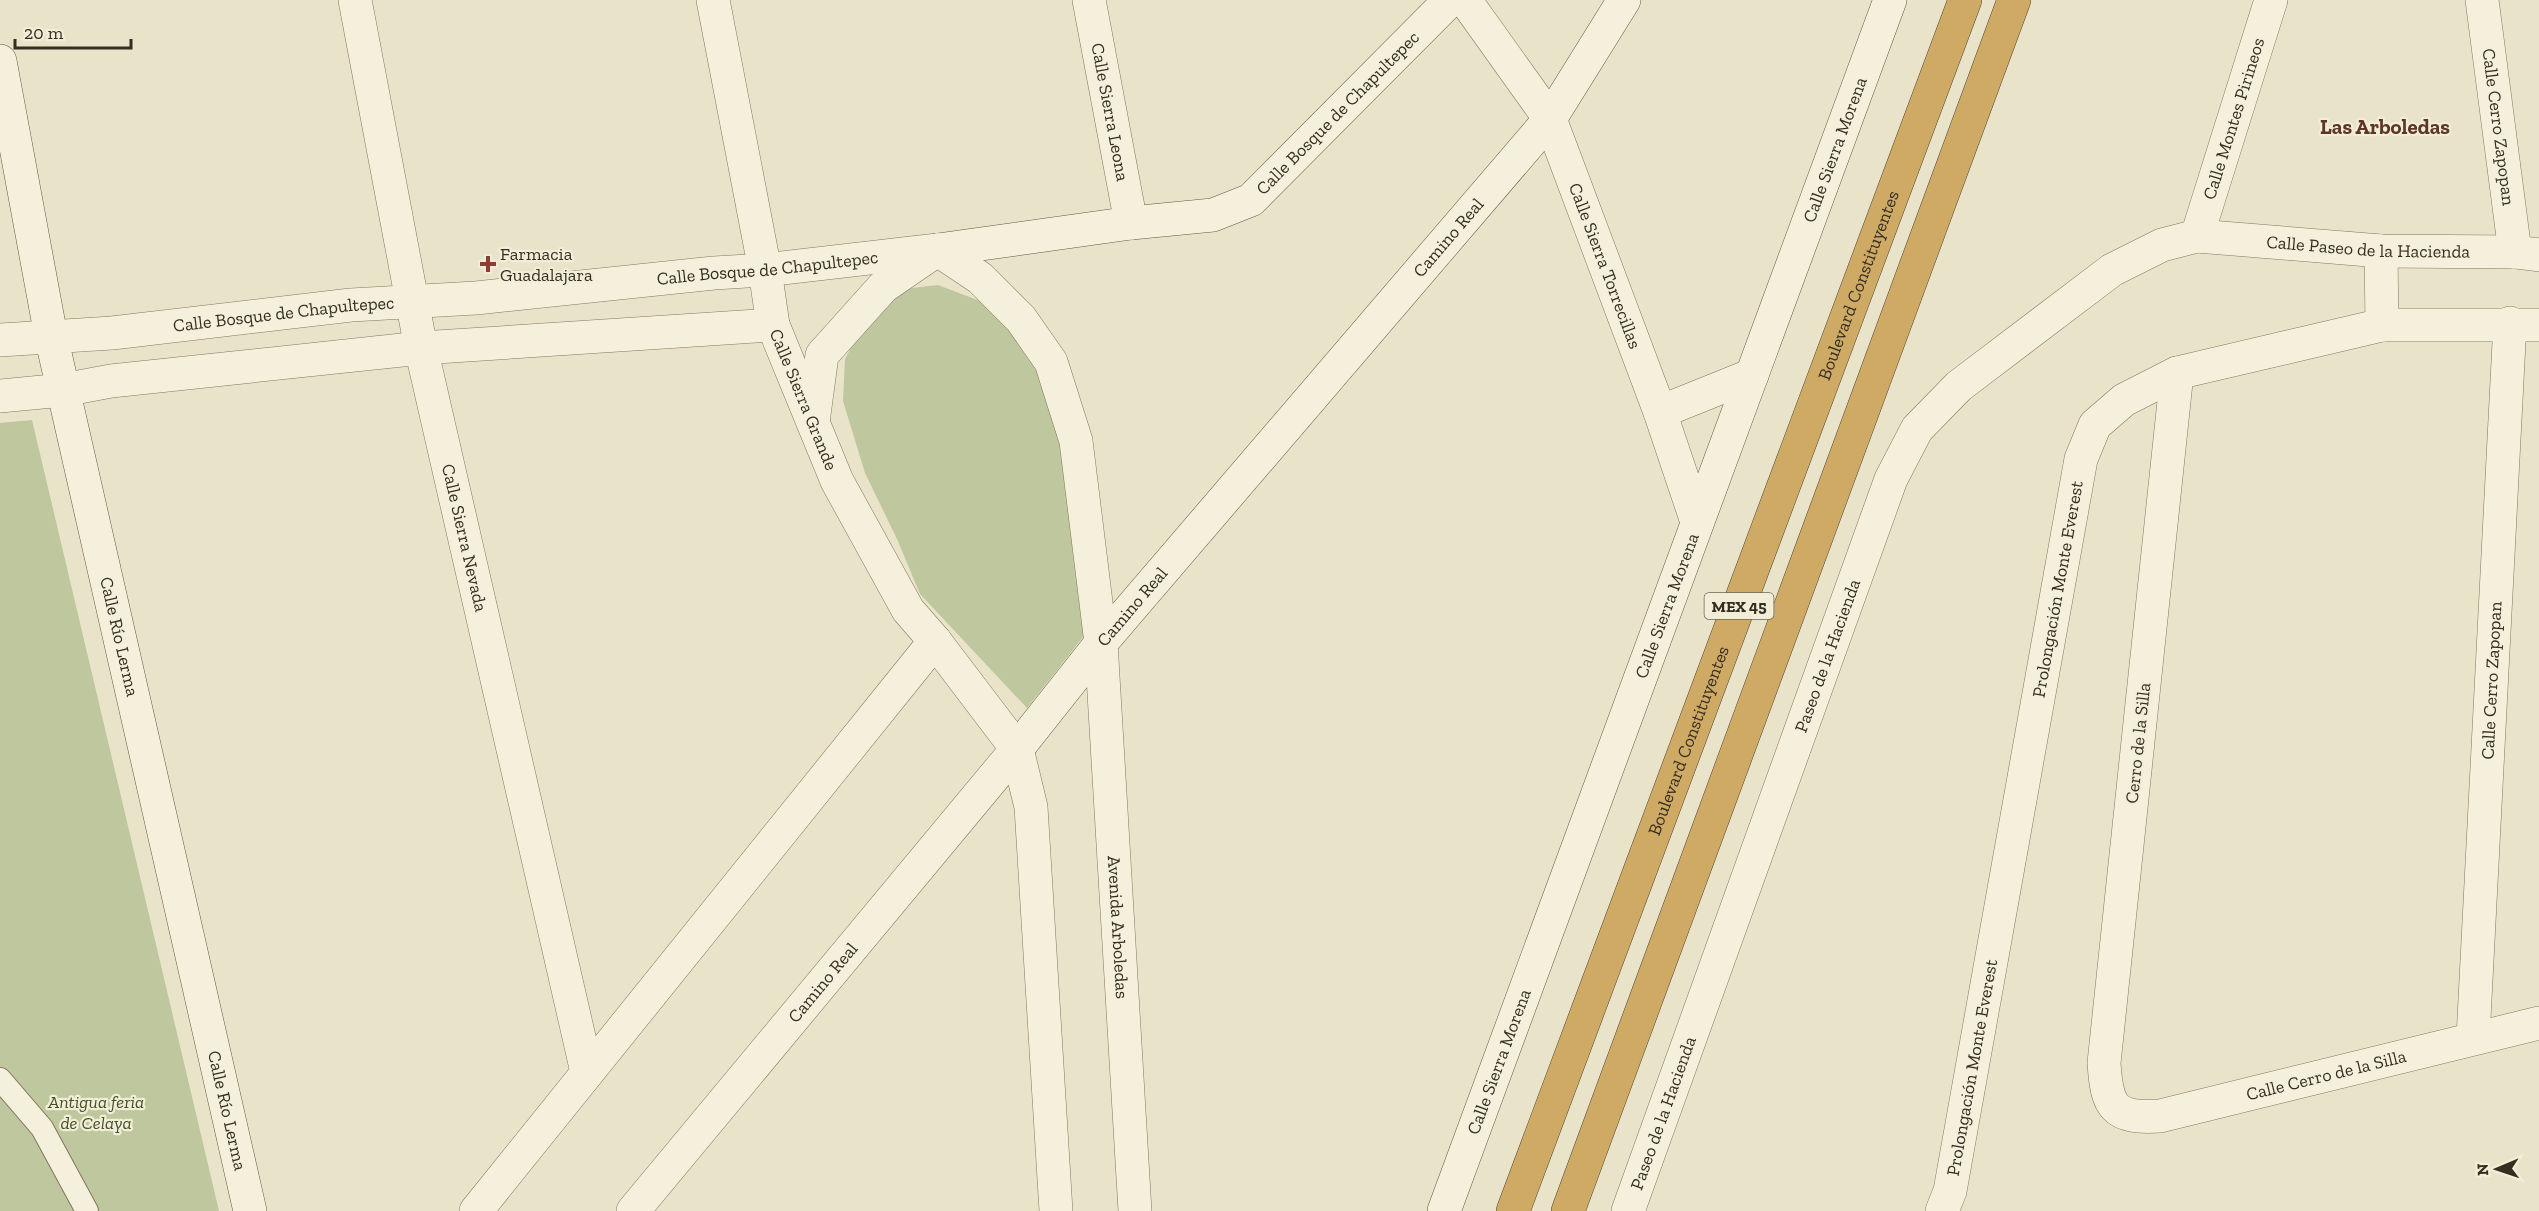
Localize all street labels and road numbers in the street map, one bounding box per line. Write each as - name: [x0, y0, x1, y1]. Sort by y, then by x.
- street label: Calle Bosque de Chapultepec: [1251, 26, 1424, 199]
- street label: Calle Montes Pirineos: [2198, 35, 2270, 202]
- street label: Calle Sierra Leona: [1086, 41, 1134, 183]
- street label: Calle Cerro Zapopan: [2477, 47, 2520, 207]
- street label: Calle Sierra Morena: [1798, 74, 1872, 225]
- street label: Calle Sierra Torrecillas: [1564, 180, 1646, 352]
- street label: Boulevard Constituyentes: [1813, 187, 1904, 383]
- street label: Camino Real: [1408, 193, 1488, 282]
- street label: Calle Paseo de la Hacienda: [2266, 231, 2470, 263]
- street label: Calle Bosque de Chapultepec: [656, 246, 879, 290]
- street label: Calle Bosque de Chapultepec: [172, 292, 395, 337]
- street label: Calle Sierra Grande: [765, 325, 842, 473]
- street label: Calle Sierra Nevada: [437, 462, 492, 614]
- street label: Prolongación Monte Everest: [2028, 479, 2088, 699]
- street label: Calle Sierra Morena: [1630, 530, 1704, 681]
- street label: Camino Real: [1092, 562, 1172, 651]
- street label: Calle Río Lerma: [95, 575, 144, 699]
- street label: Paseo de la Hacienda: [1790, 576, 1865, 735]
- road number: MEX 45: [1704, 593, 1774, 619]
- street label: Calle Cerro Zapopan: [2476, 600, 2507, 760]
- street label: Boulevard Constituyentes: [1643, 643, 1734, 839]
- street label: Cerro de la Silla: [2121, 681, 2155, 805]
- street label: Avenida Arboledas: [1103, 855, 1133, 1000]
- street label: Camino Real: [783, 938, 863, 1027]
- street label: Prolongación Monte Everest: [1942, 957, 2002, 1178]
- street label: Calle Sierra Morena: [1462, 986, 1536, 1138]
- street label: Paseo de la Hacienda: [1625, 1033, 1701, 1193]
- street label: Calle Cerro de la Silla: [2244, 1045, 2409, 1105]
- street label: Calle Río Lerma: [203, 1049, 251, 1173]

